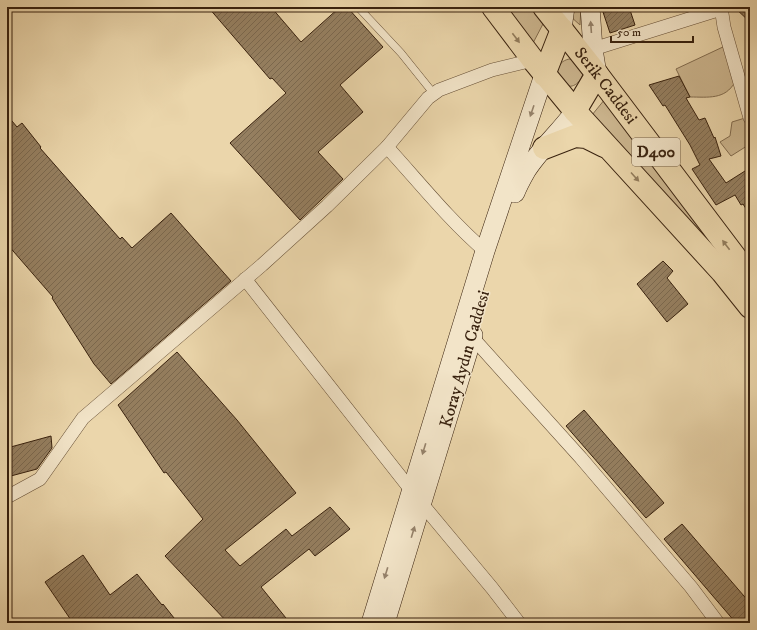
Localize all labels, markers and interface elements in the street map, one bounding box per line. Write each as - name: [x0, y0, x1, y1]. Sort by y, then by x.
- scale bar: [611, 18, 693, 44]
- one-way arrow: [588, 21, 595, 33]
- text: 50 m: [617, 25, 641, 40]
- one-way arrow: [512, 33, 520, 44]
- street label: Serik Caddesi: [569, 43, 642, 129]
- one-way arrow: [529, 106, 535, 118]
- road number: D400: [632, 138, 680, 166]
- one-way arrow: [631, 172, 640, 182]
- one-way arrow: [722, 240, 730, 251]
- street label: Koray Aydın Caddesi: [435, 288, 495, 430]
- one-way arrow: [421, 443, 427, 455]
- one-way arrow: [410, 526, 416, 538]
- one-way arrow: [383, 567, 389, 579]

